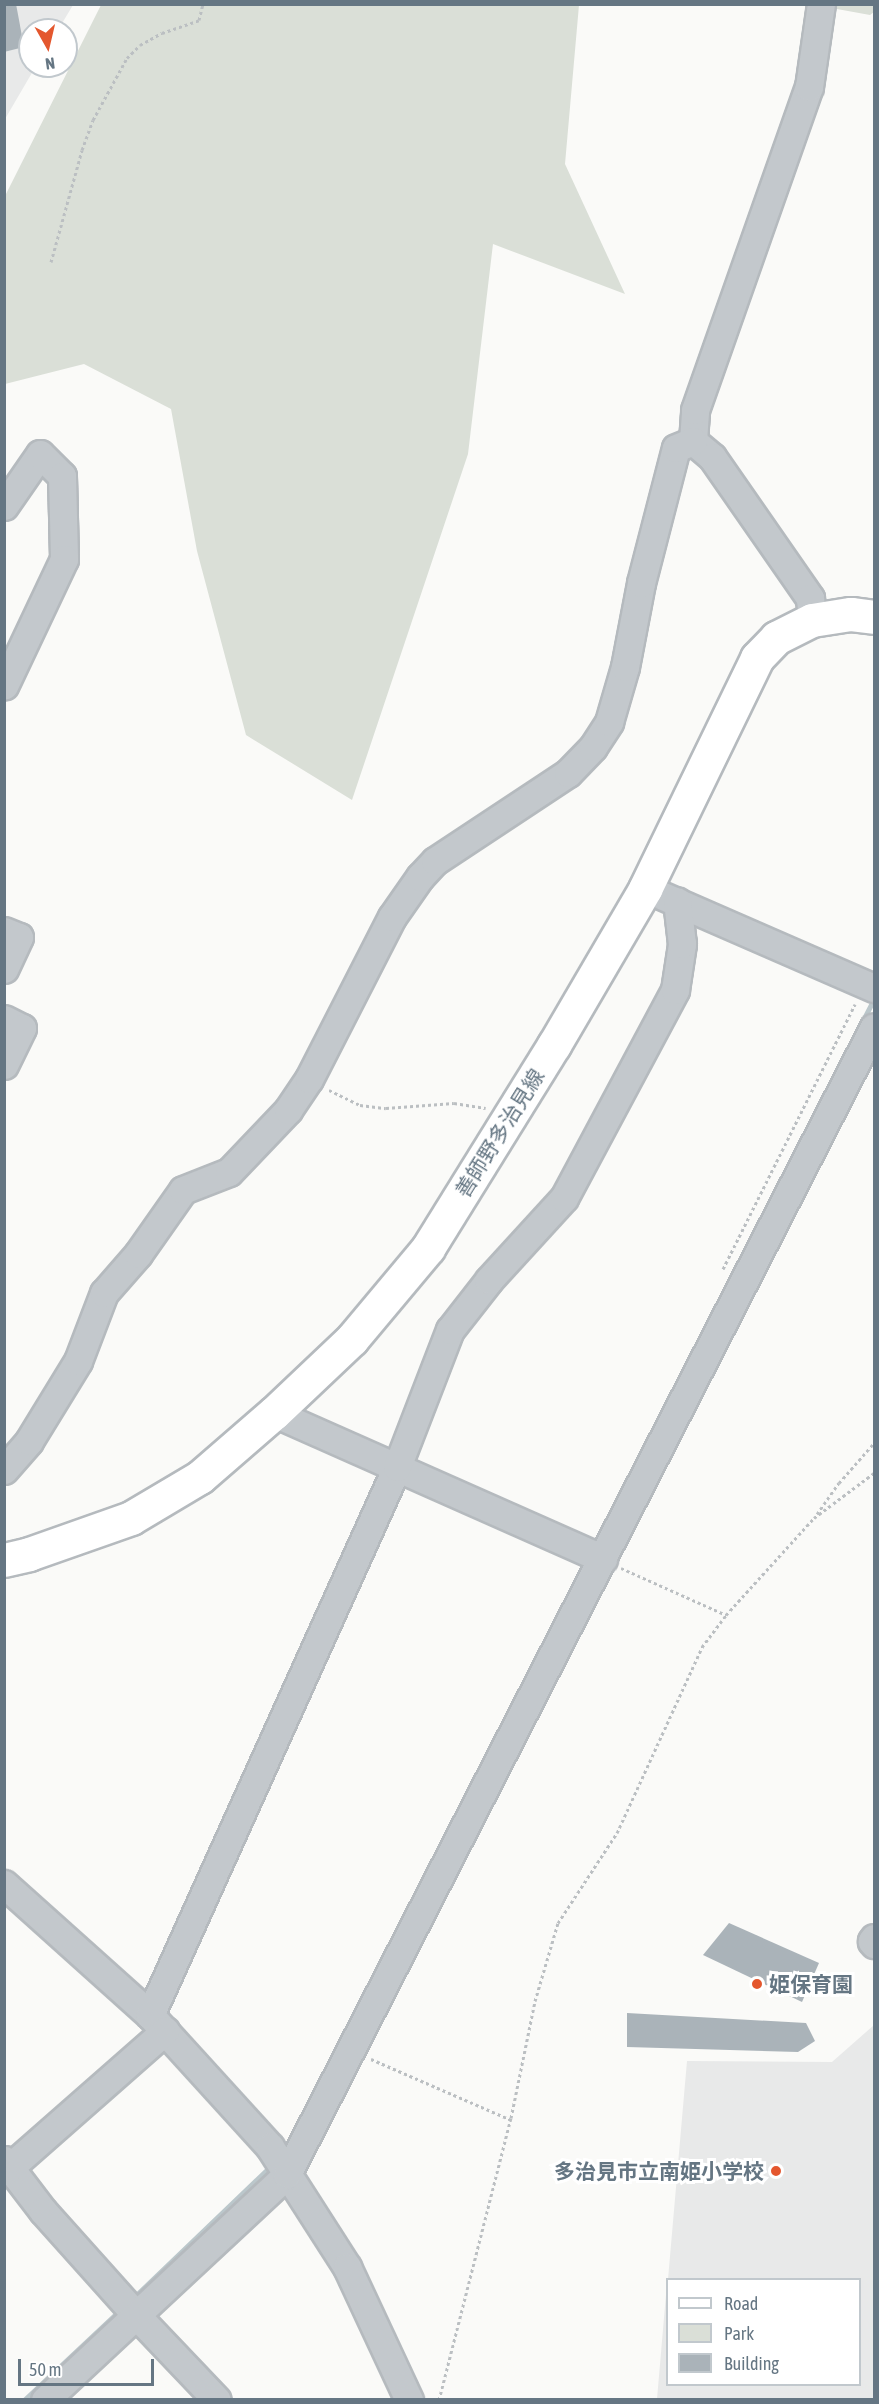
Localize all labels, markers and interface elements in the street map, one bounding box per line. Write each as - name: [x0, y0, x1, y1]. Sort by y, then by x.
- north arrow: [18, 18, 78, 78]
- text: N: [44, 54, 56, 73]
- street label: 善師野多治見線: [449, 1064, 549, 1202]
- place label: 姫保育園: [769, 1971, 853, 1997]
- marker: 姫保育園: [750, 1977, 764, 1991]
- place label: 多治見市立南姫小学校: [554, 2158, 764, 2184]
- marker: 多治見市立南姫小学校: [769, 2164, 783, 2178]
- legend: [666, 2278, 861, 2386]
- text: Road: [724, 2293, 758, 2314]
- text: Park: [724, 2323, 754, 2344]
- scale bar: [21, 2347, 158, 2385]
- text: Building: [724, 2353, 779, 2374]
- text: 50 m: [29, 2359, 61, 2380]

